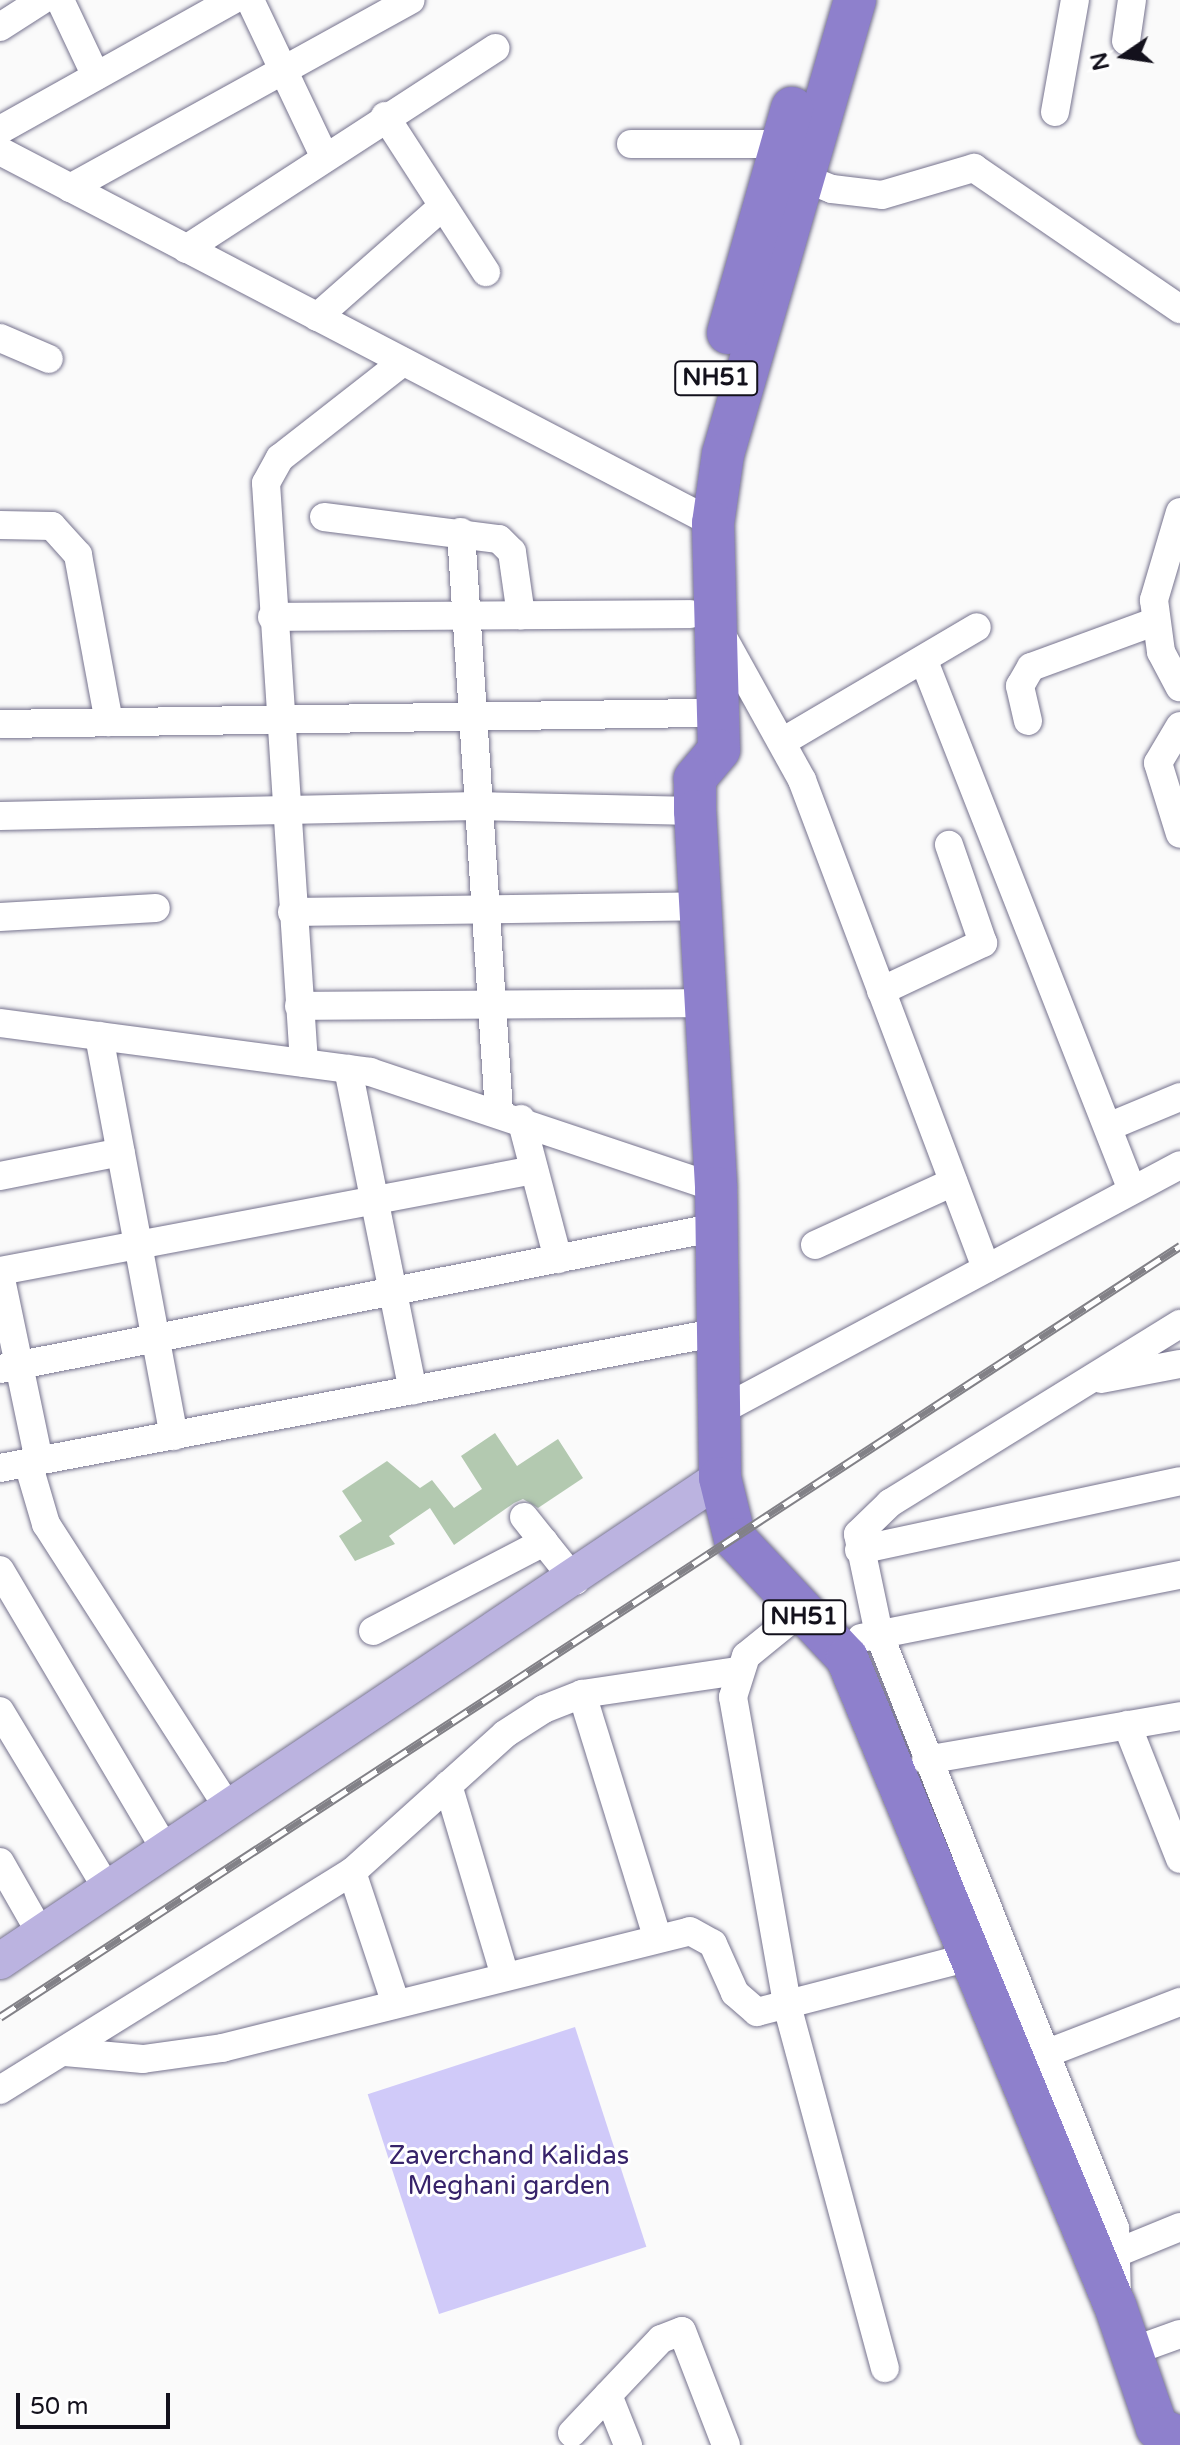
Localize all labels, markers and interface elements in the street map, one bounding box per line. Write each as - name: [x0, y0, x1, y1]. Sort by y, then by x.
- north arrow: [1084, 16, 1164, 96]
- text: N: [1086, 50, 1115, 73]
- road number: NH51: [674, 358, 758, 398]
- road number: NH51: [762, 1597, 846, 1637]
- park label: Zaverchand Kalidas Meghani garden: [389, 2140, 629, 2202]
- scale bar: [20, 2377, 174, 2427]
- text: 50 m: [30, 2392, 88, 2421]

